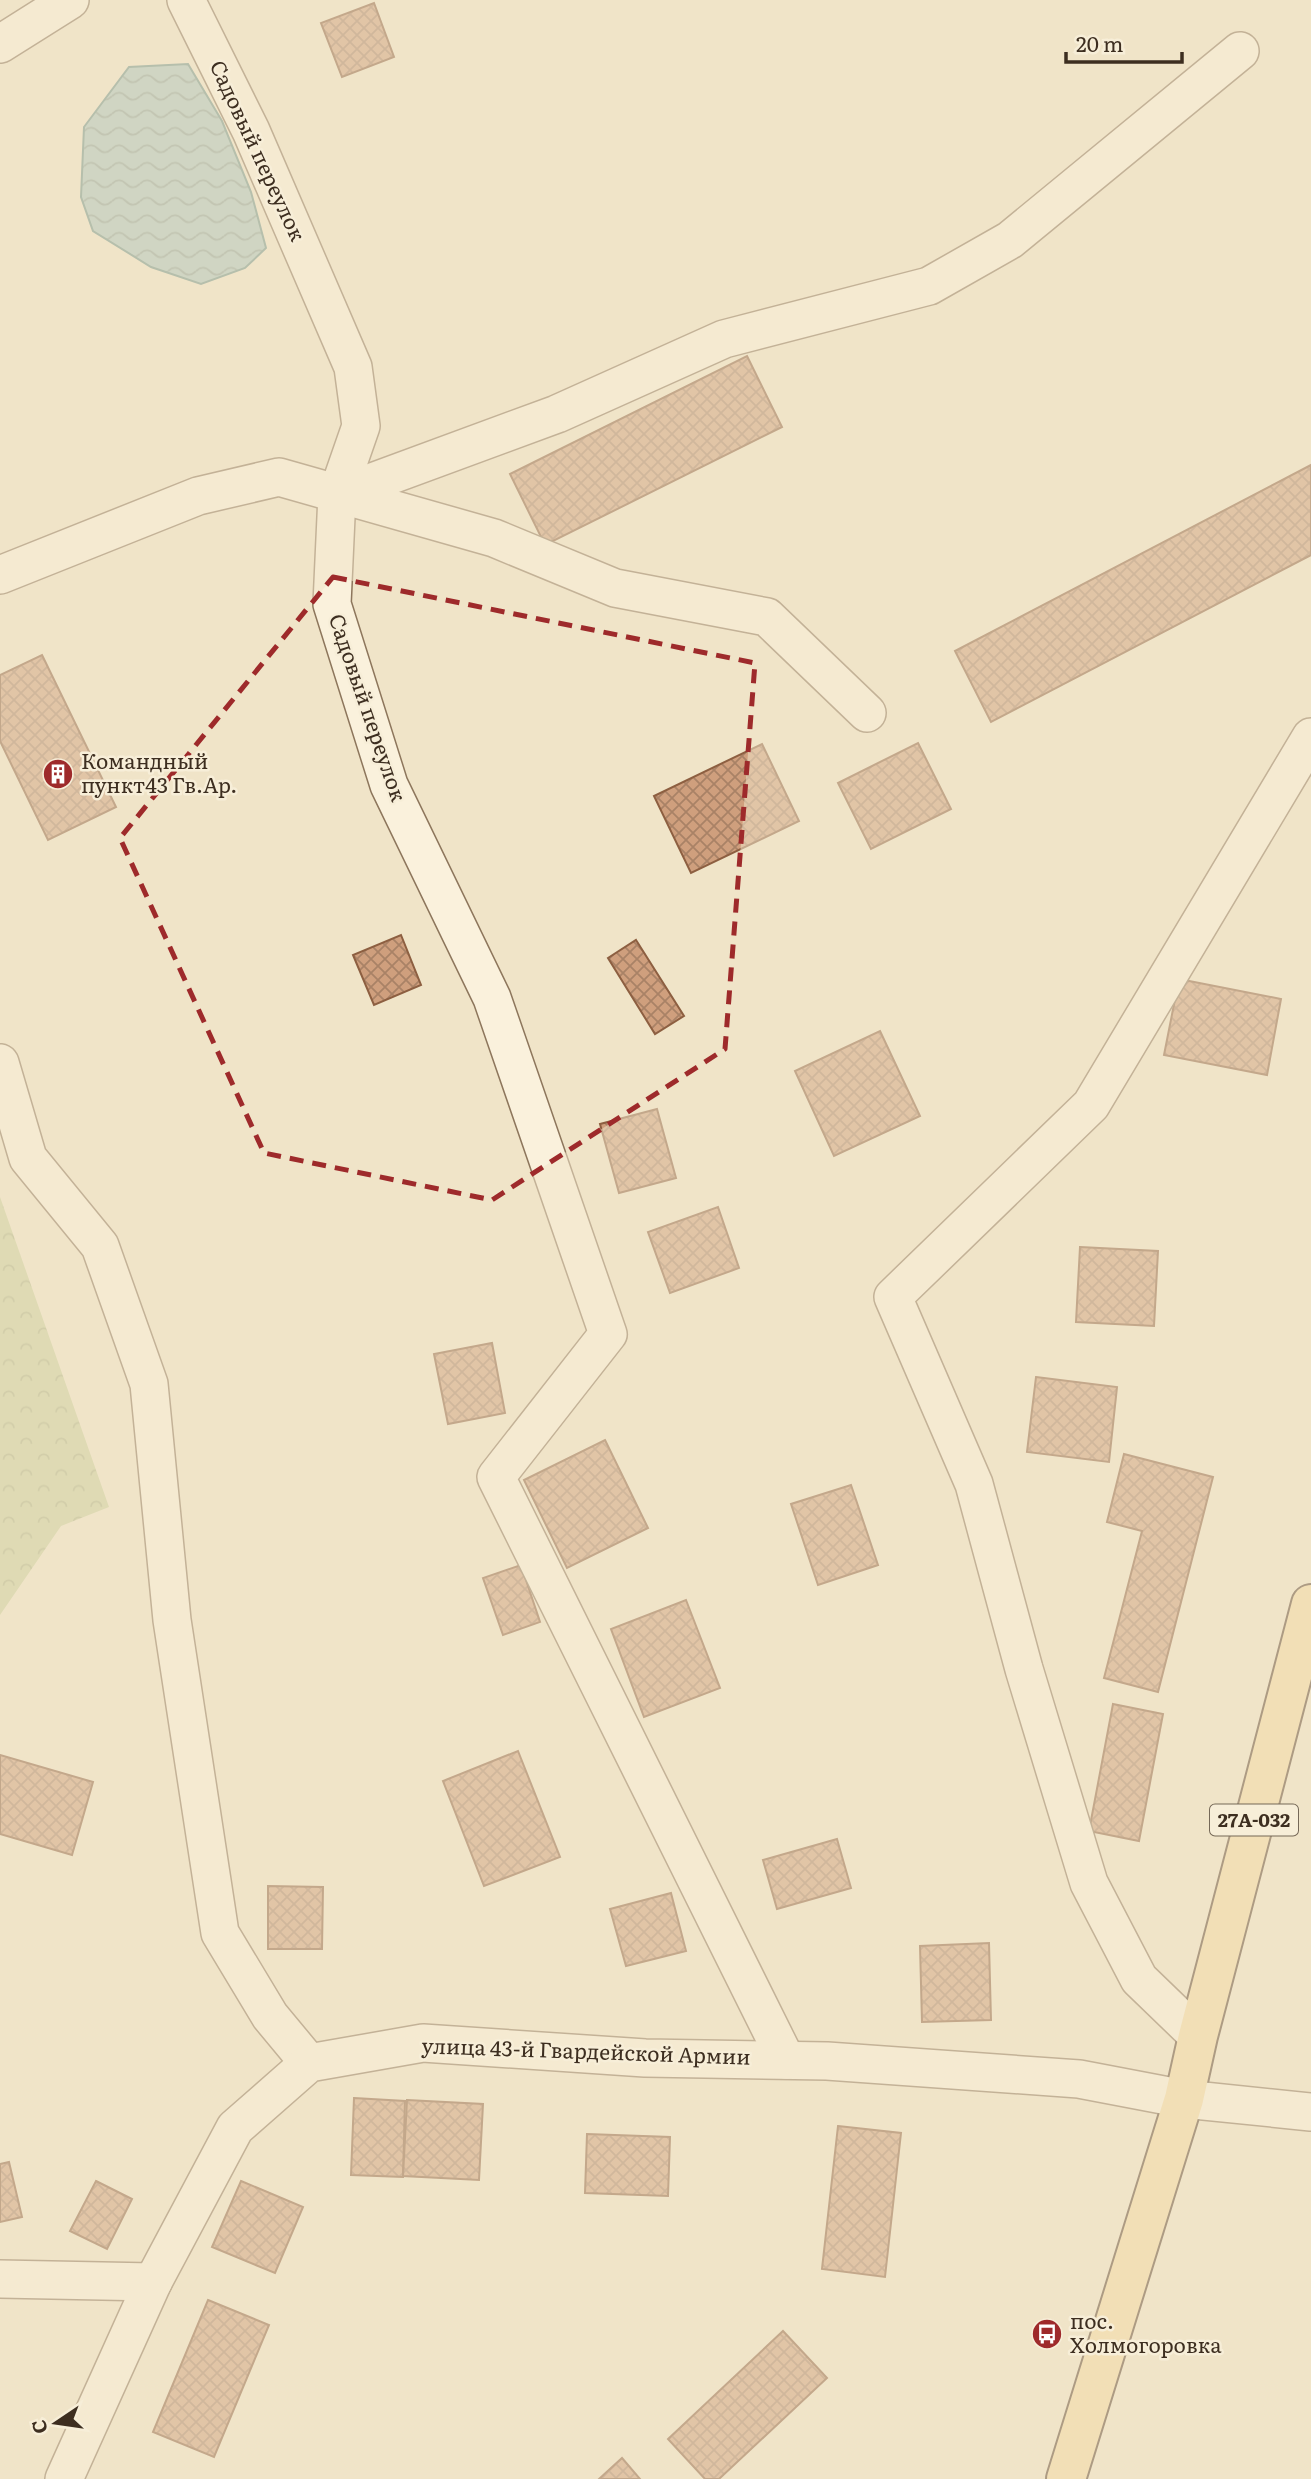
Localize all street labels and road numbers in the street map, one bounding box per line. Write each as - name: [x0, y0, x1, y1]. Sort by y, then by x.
- street label: Садовый переулок: [204, 54, 315, 246]
- street label: Садовый переулок: [323, 609, 416, 806]
- road number: 27А-032: [1210, 1804, 1298, 1836]
- street label: улица 43-й Гвардейской Армии: [421, 2028, 751, 2071]

